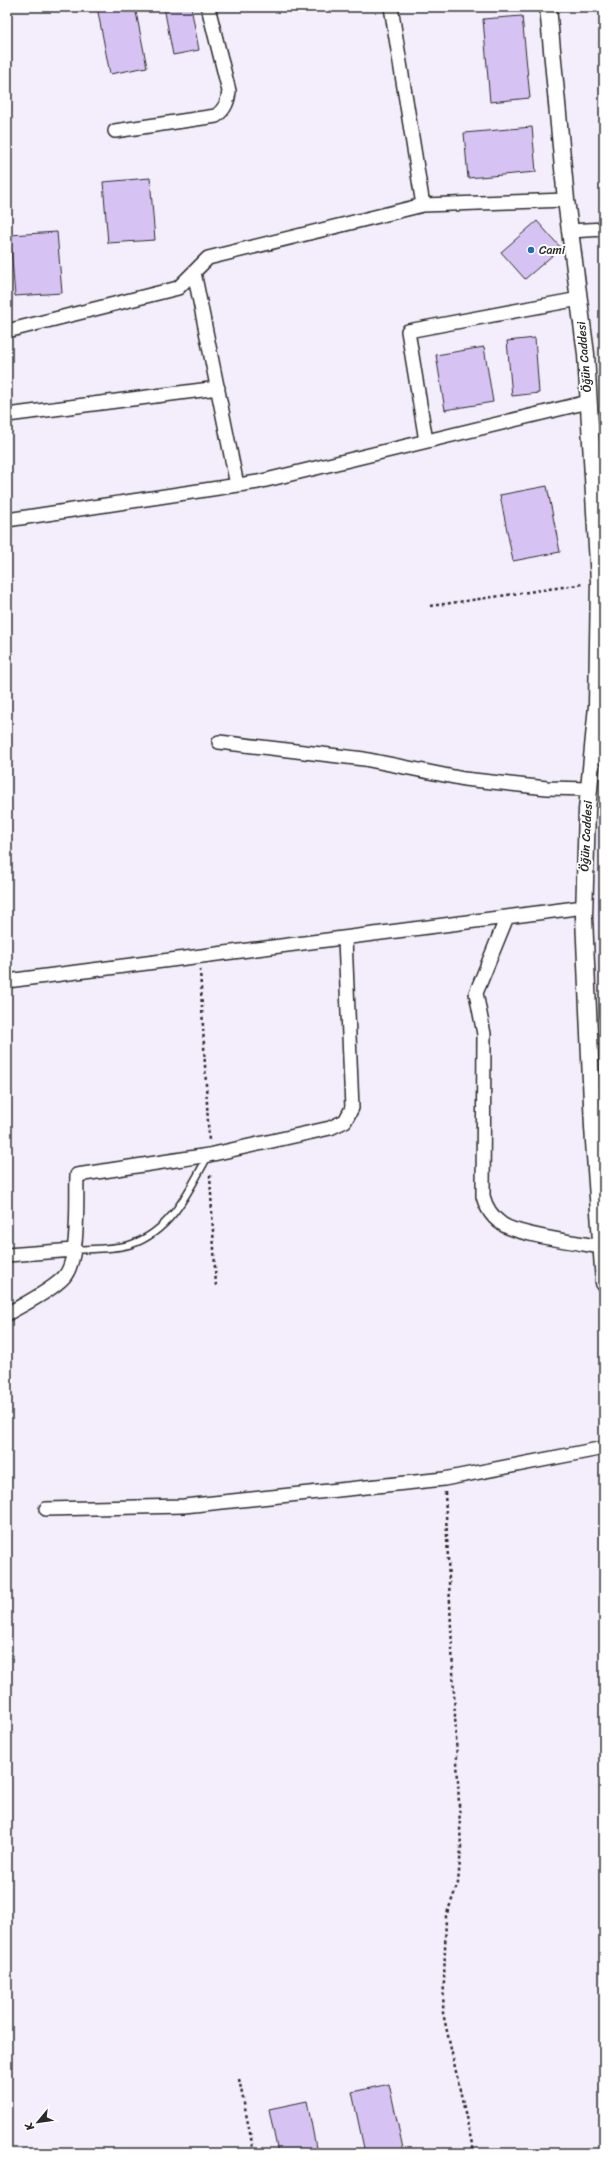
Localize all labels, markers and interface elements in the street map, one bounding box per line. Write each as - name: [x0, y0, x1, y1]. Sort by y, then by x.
- place label: Cami: [539, 239, 566, 261]
- marker: Cami: [526, 245, 536, 255]
- street label: Öğün Caddesi: [570, 320, 598, 393]
- street label: Öğün Caddesi: [573, 799, 599, 872]
- north arrow: [18, 2102, 58, 2142]
- text: K: [19, 2118, 40, 2135]

